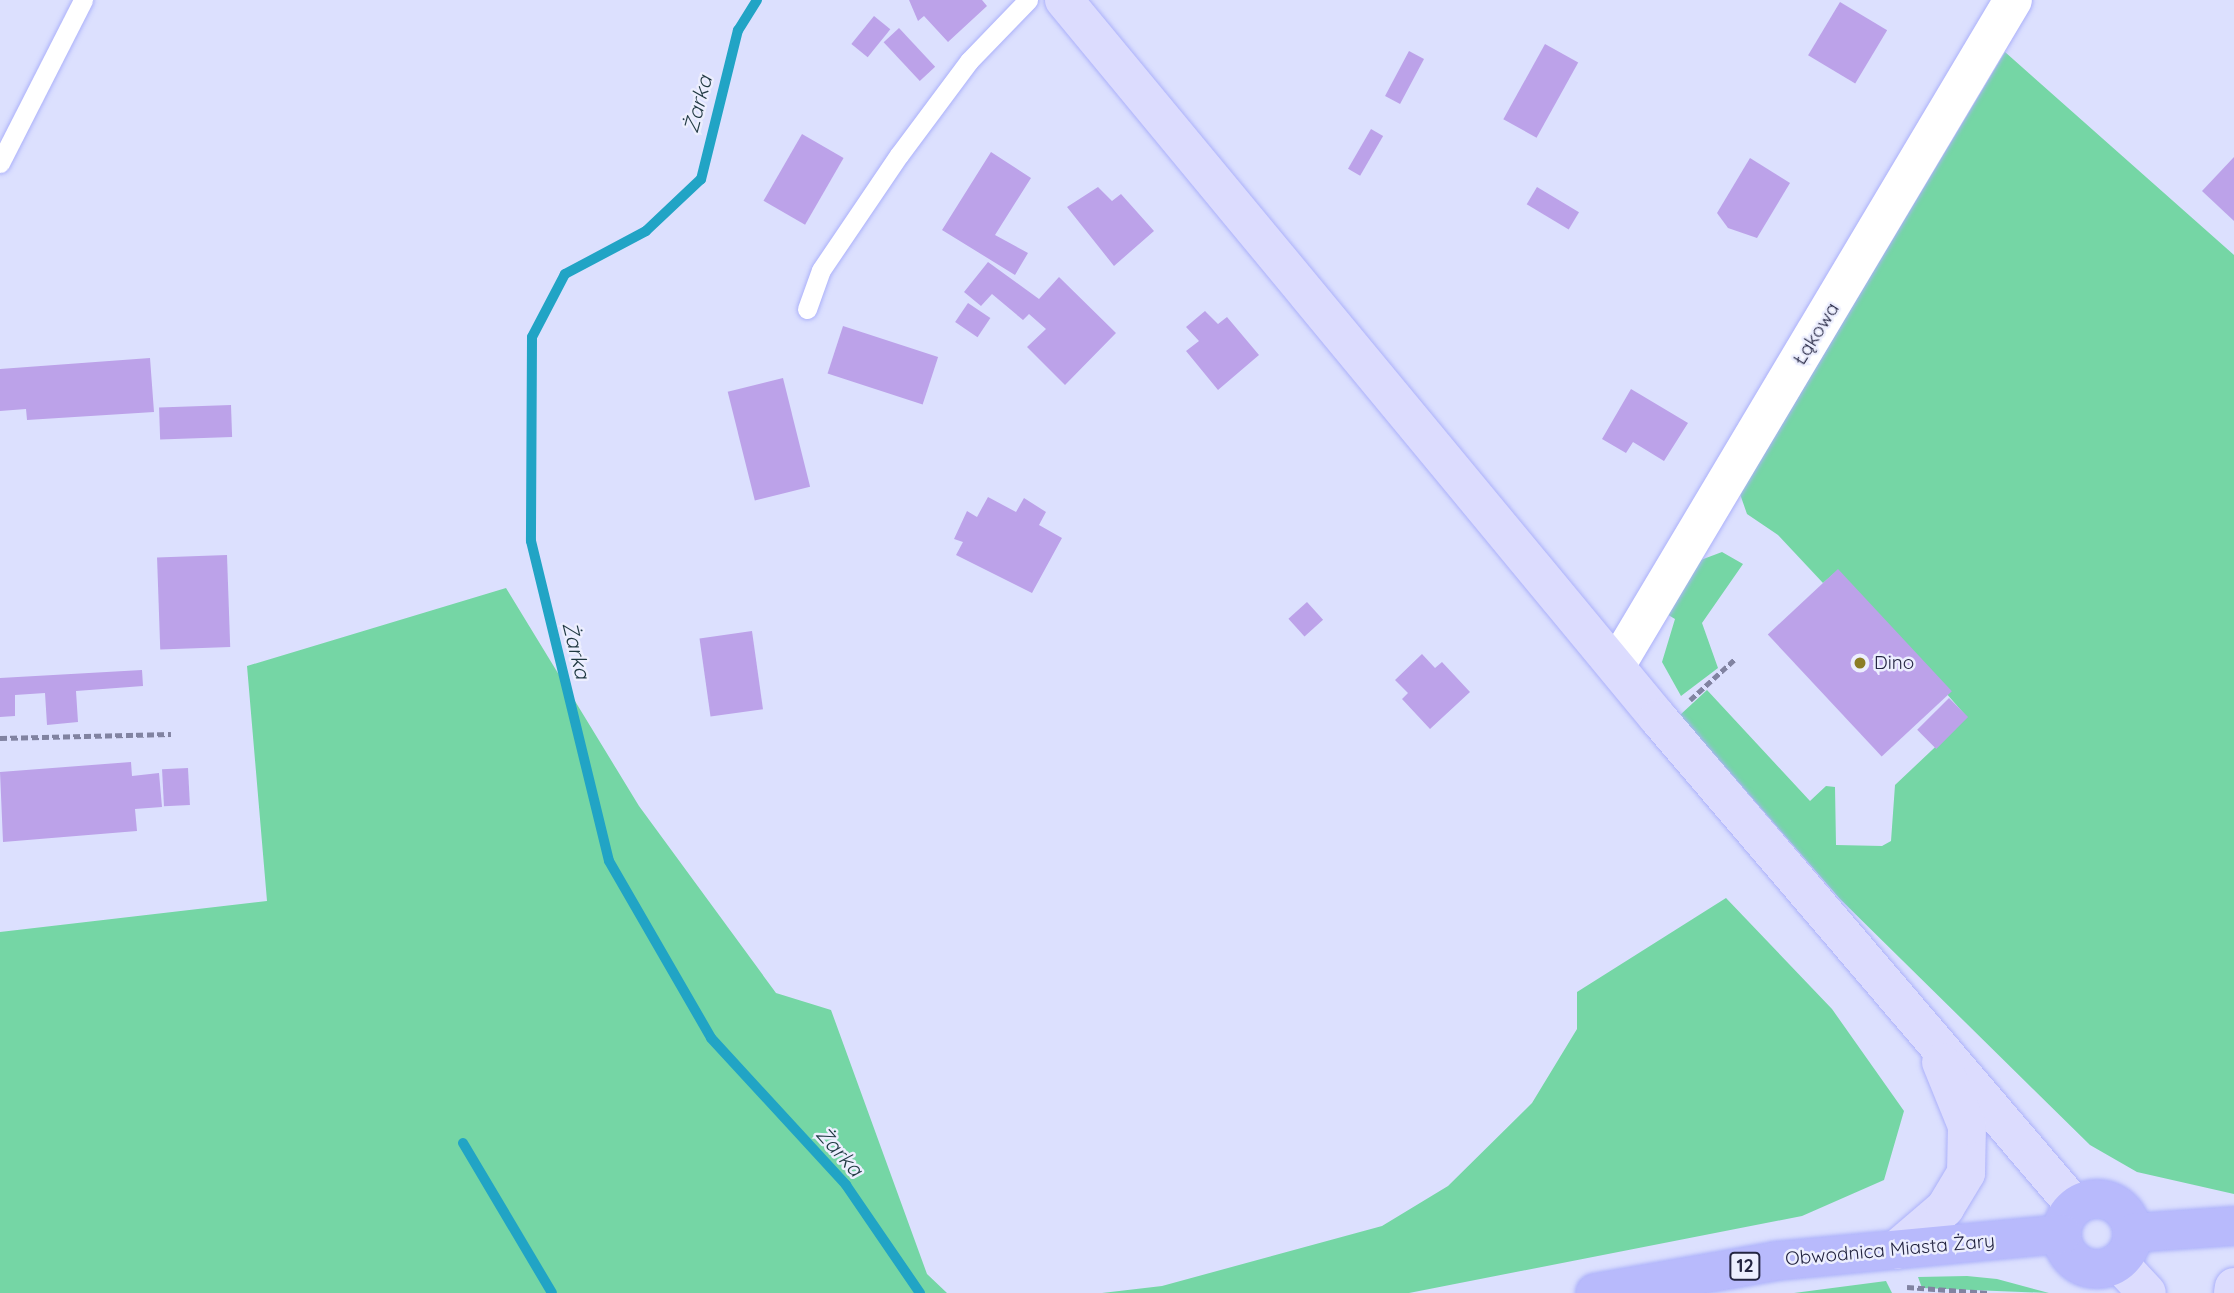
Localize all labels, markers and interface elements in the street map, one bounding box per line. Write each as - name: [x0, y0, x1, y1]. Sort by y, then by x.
- water label: Żarka: [677, 73, 717, 135]
- street label: Łąkowa: [1788, 298, 1844, 370]
- water label: Żarka: [558, 619, 596, 681]
- place label: Dino: [1874, 652, 1914, 674]
- marker: Dino: [1852, 655, 1868, 671]
- water label: Żarka: [811, 1121, 869, 1181]
- street label: Obwodnica Miasta Żary: [1784, 1229, 1996, 1271]
- road number: 12: [1729, 1252, 1761, 1280]

